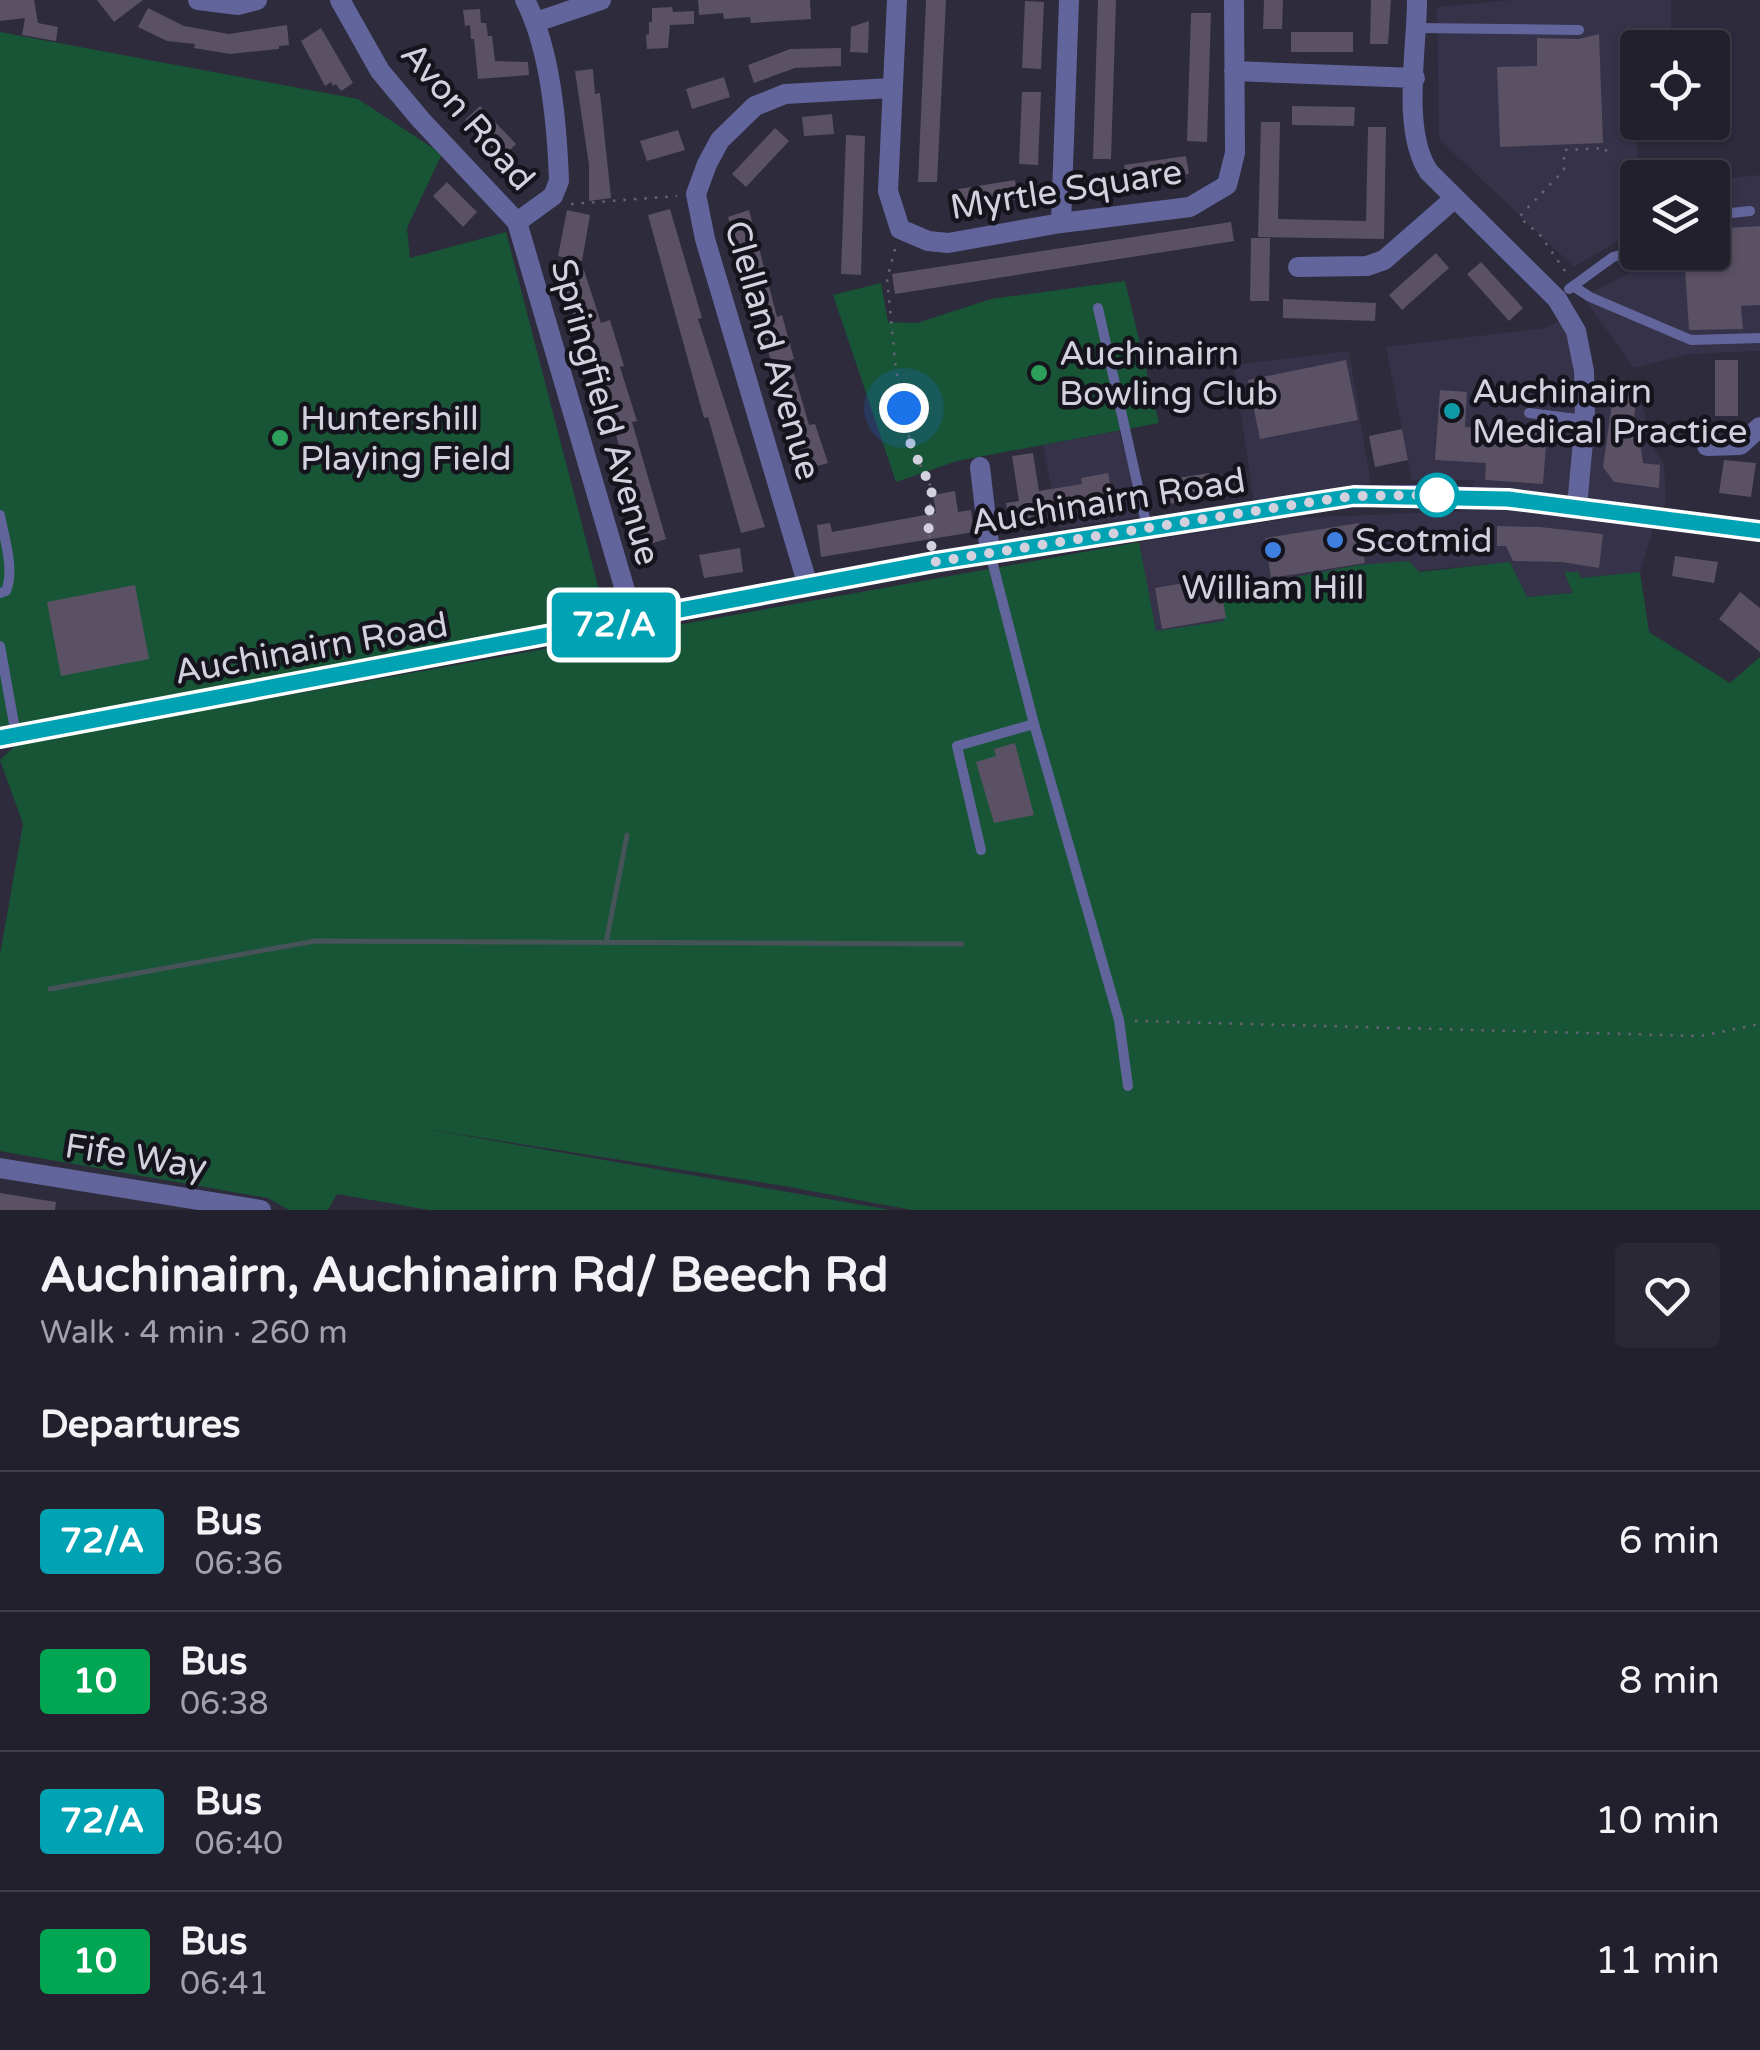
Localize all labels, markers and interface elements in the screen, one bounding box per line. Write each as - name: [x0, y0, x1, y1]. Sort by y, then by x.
- map controls: [1620, 30, 1730, 270]
- button: locate: [1620, 30, 1730, 140]
- street label: Avon Road: [391, 34, 543, 199]
- street label: Myrtle Square: [947, 151, 1185, 229]
- button: layers: [1620, 160, 1730, 270]
- street label: Clelland Avenue: [715, 216, 829, 485]
- street label: Springfield Avenue: [541, 255, 669, 570]
- place label: Auchinairn Bowling Club: [1059, 333, 1278, 415]
- marker: Auchinairn Bowling Club: [1028, 362, 1050, 384]
- place label: Auchinairn Medical Practice: [1472, 371, 1747, 453]
- your location: [879, 383, 929, 433]
- place label: Huntershill Playing Field: [300, 398, 512, 480]
- marker: Auchinairn Medical Practice: [1441, 400, 1463, 422]
- marker: Huntershill Playing Field: [269, 427, 291, 449]
- street label: Auchinairn Road: [968, 460, 1248, 544]
- unlabelled marker: [1416, 474, 1458, 516]
- place label: Scotmid: [1355, 520, 1493, 562]
- marker: Scotmid: [1324, 529, 1346, 551]
- marker: William Hill: [1262, 539, 1284, 561]
- place label: William Hill: [1181, 567, 1365, 609]
- line badge: 72/A: [544, 592, 684, 658]
- street label: Auchinairn Road: [171, 604, 451, 694]
- text: 72/A: [572, 604, 656, 646]
- street label: Fife Way: [62, 1125, 210, 1189]
- button: heart: [1615, 1243, 1720, 1348]
- text: Auchinairn, Auchinairn Rd/ Beech Rd: [40, 1247, 889, 1305]
- text: Walk · 4 min · 260 m: [40, 1314, 348, 1352]
- text: Departures: [40, 1402, 241, 1448]
- text: Bus: [194, 1499, 262, 1545]
- text: 6 min: [1619, 1518, 1720, 1564]
- text: 72/A: [60, 1520, 144, 1562]
- text: 06:36: [194, 1545, 283, 1583]
- text: Bus: [180, 1639, 247, 1685]
- text: 8 min: [1619, 1658, 1720, 1704]
- text: 10: [73, 1660, 117, 1702]
- text: 06:38: [180, 1685, 269, 1723]
- text: Bus: [194, 1779, 262, 1825]
- text: 10 min: [1595, 1798, 1720, 1844]
- text: 72/A: [60, 1800, 144, 1842]
- text: 06:40: [194, 1825, 283, 1863]
- text: Bus: [180, 1919, 247, 1965]
- text: 11 min: [1595, 1938, 1720, 1984]
- text: 10: [73, 1940, 117, 1982]
- text: 06:41: [180, 1965, 269, 2003]

